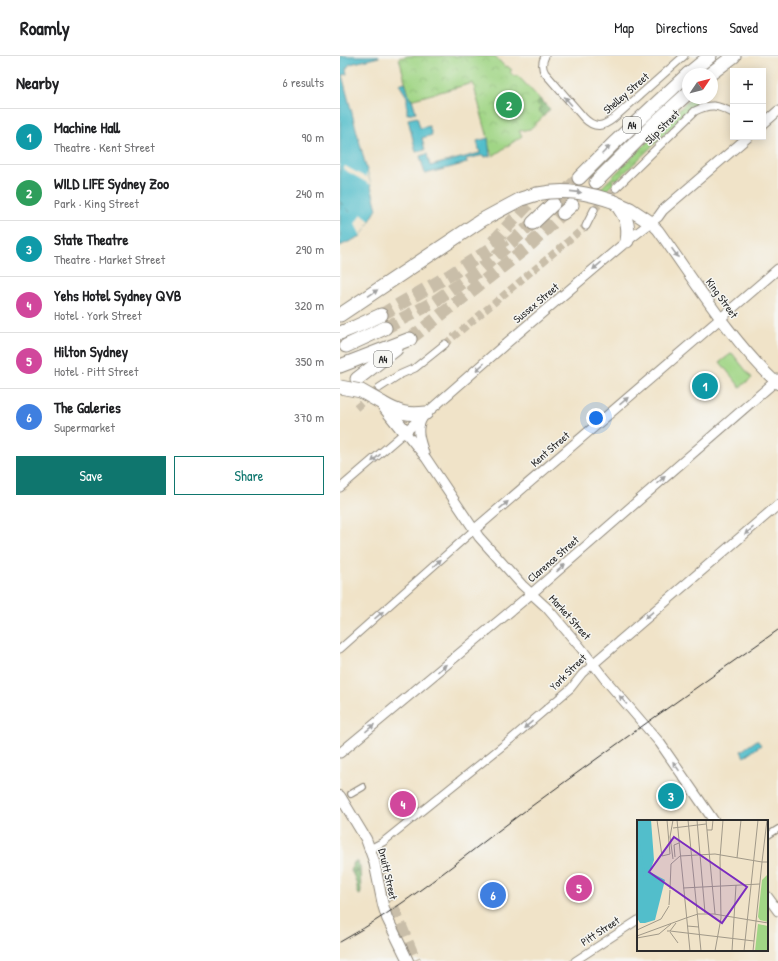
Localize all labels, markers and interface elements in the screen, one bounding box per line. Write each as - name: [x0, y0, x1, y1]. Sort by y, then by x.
- text: Roamly: [20, 15, 70, 41]
- text: Map: [614, 18, 634, 37]
- text: Directions: [656, 18, 707, 37]
- text: Saved: [729, 18, 758, 37]
- north arrow: [682, 68, 718, 104]
- map controls: [730, 68, 766, 140]
- button: +: [730, 68, 766, 104]
- street label: Shelley Street: [600, 69, 652, 117]
- text: Nearby: [16, 71, 59, 94]
- text: 6 results: [283, 73, 324, 91]
- pin: 2: [496, 90, 522, 120]
- one-way arrow: [564, 95, 573, 106]
- button: −: [730, 104, 766, 140]
- street label: Slip Street: [642, 107, 682, 147]
- text: Machine Hall: [54, 117, 120, 138]
- road number: A4: [623, 117, 641, 133]
- text: 1: [27, 128, 31, 146]
- text: 90 m: [302, 128, 324, 146]
- text: Theatre · Kent Street: [54, 138, 155, 156]
- one-way arrow: [601, 145, 611, 155]
- text: WILD LIFE Sydney Zoo: [54, 173, 169, 194]
- text: 2: [26, 184, 32, 202]
- text: 240 m: [295, 184, 324, 202]
- one-way arrow: [570, 189, 582, 195]
- text: Park · King Street: [54, 194, 139, 212]
- text: State Theatre: [54, 229, 129, 250]
- text: 3: [26, 240, 32, 258]
- text: 290 m: [295, 240, 324, 258]
- one-way arrow: [671, 248, 679, 259]
- text: Theatre · Market Street: [54, 250, 165, 268]
- one-way arrow: [592, 262, 603, 271]
- street label: King Street: [703, 275, 741, 321]
- street label: Sussex Street: [510, 280, 562, 326]
- text: Yehs Hotel Sydney QVB: [54, 285, 181, 306]
- one-way arrow: [367, 289, 378, 297]
- text: 4: [27, 296, 31, 314]
- text: 320 m: [294, 296, 324, 314]
- text: Hotel · York Street: [54, 306, 142, 324]
- text: Hilton Sydney: [54, 341, 128, 362]
- road number: A4: [374, 351, 392, 367]
- text: 5: [26, 352, 32, 370]
- text: 350 m: [295, 352, 324, 370]
- text: Hotel · Pitt Street: [54, 362, 138, 380]
- one-way arrow: [475, 362, 485, 371]
- pin: 1: [692, 371, 718, 401]
- text: The Galeries: [54, 397, 121, 418]
- one-way arrow: [618, 397, 629, 406]
- text: 6: [26, 408, 32, 426]
- text: 370 m: [294, 408, 324, 426]
- your location: [586, 408, 606, 428]
- text: Supermarket: [54, 418, 115, 436]
- street label: Kent Street: [528, 428, 572, 470]
- one-way arrow: [370, 453, 381, 462]
- button: Save: [16, 456, 166, 495]
- button: Share: [174, 456, 324, 495]
- one-way arrow: [655, 475, 666, 484]
- one-way arrow: [499, 500, 509, 509]
- one-way arrow: [744, 526, 753, 535]
- street label: Clarence Street: [524, 533, 582, 585]
- one-way arrow: [432, 559, 442, 568]
- one-way arrow: [556, 564, 565, 573]
- street label: Market Street: [546, 592, 594, 643]
- one-way arrow: [374, 610, 384, 620]
- one-way arrow: [644, 610, 655, 619]
- street label: York Street: [547, 651, 589, 693]
- one-way arrow: [437, 663, 448, 672]
- one-way arrow: [619, 695, 628, 706]
- one-way arrow: [523, 720, 533, 729]
- one-way arrow: [365, 723, 375, 732]
- one-way arrow: [672, 761, 680, 771]
- pin: 3: [658, 781, 684, 811]
- pin: 4: [390, 789, 416, 819]
- inset map: [637, 820, 768, 951]
- street label: Druitt Street: [375, 847, 401, 901]
- pin: 5: [566, 873, 592, 903]
- pin: 6: [480, 880, 506, 910]
- street label: Pitt Street: [578, 913, 622, 949]

